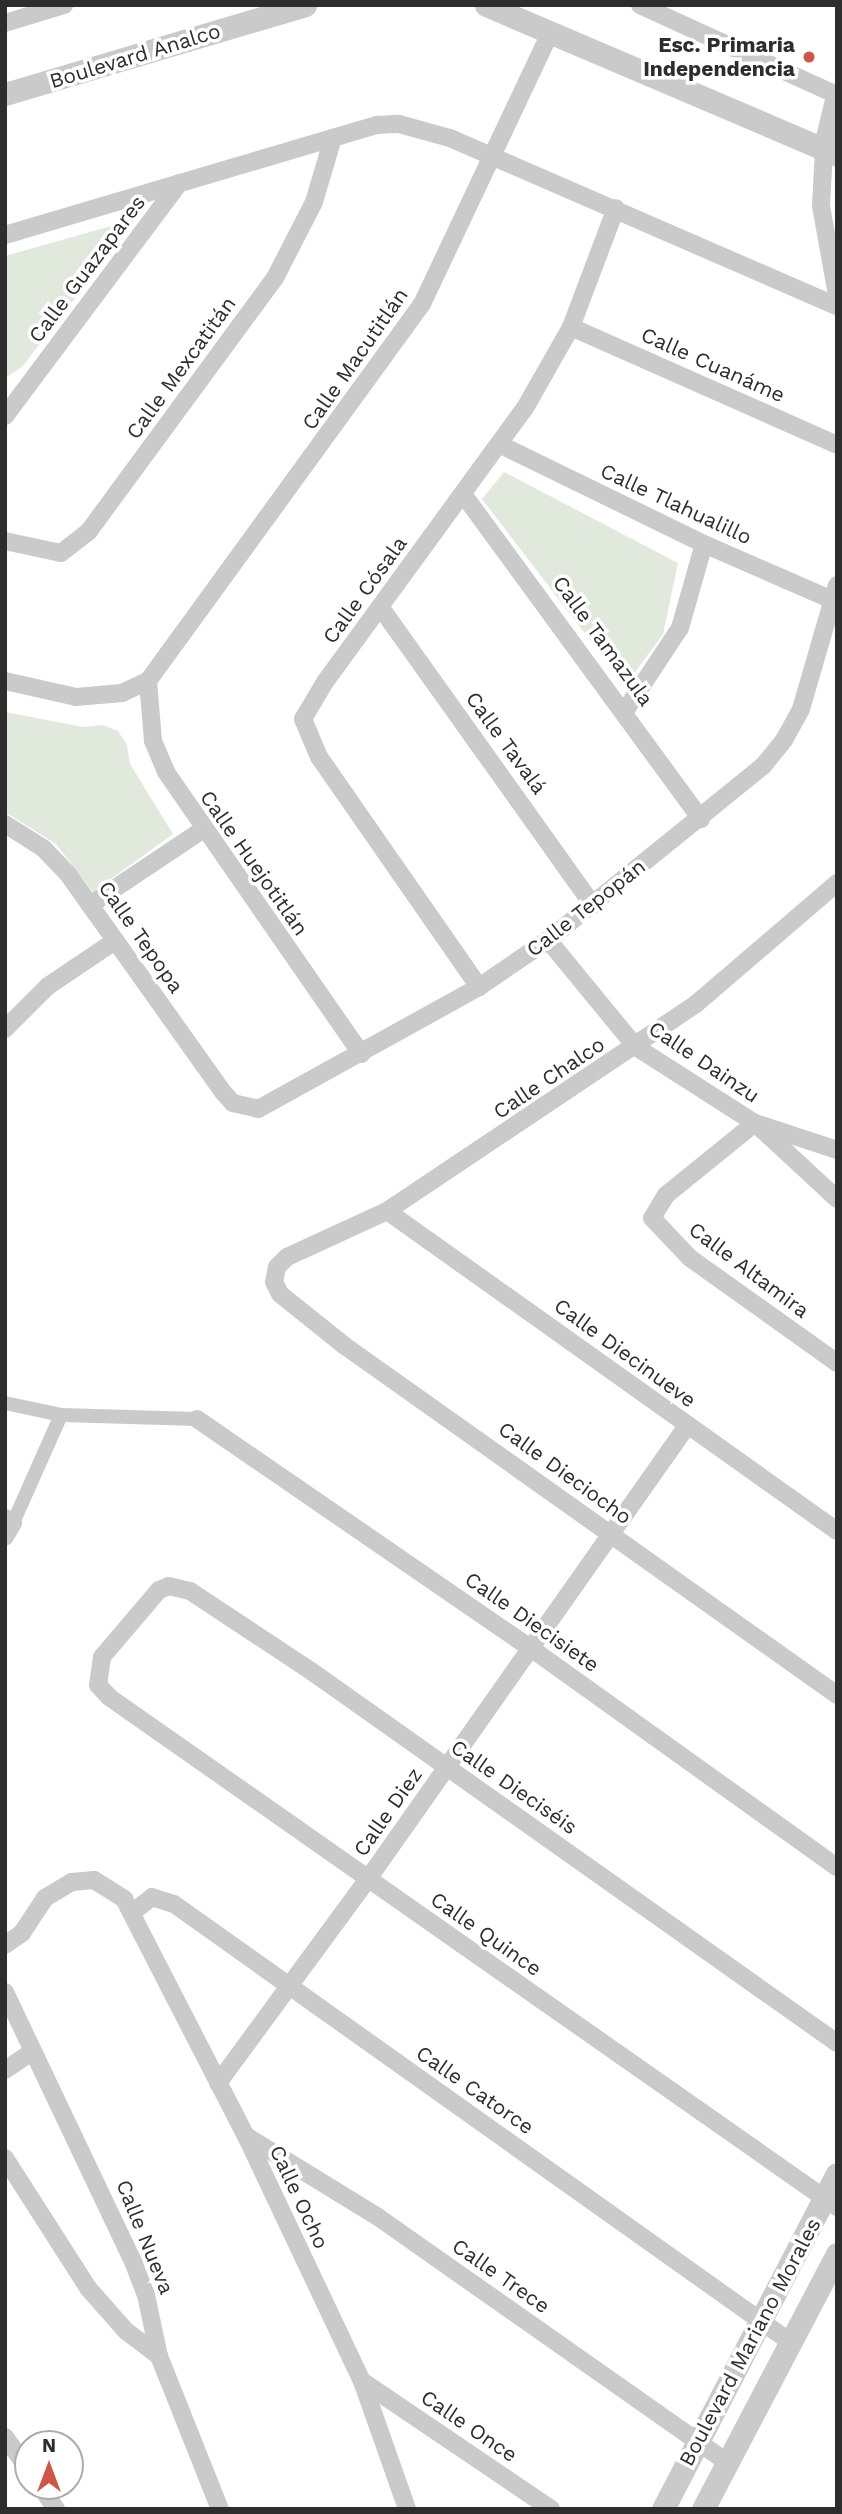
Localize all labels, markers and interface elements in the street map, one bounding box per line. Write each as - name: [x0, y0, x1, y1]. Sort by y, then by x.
- street label: Boulevard Analco: [46, 18, 224, 94]
- place label: Esc. Primaria Independencia: [643, 32, 795, 82]
- marker: Esc. Primaria Independencia: [801, 49, 817, 65]
- street label: Calle Guazapares: [23, 190, 151, 348]
- street label: Calle Macutitlán: [297, 283, 413, 435]
- street label: Calle Mexcatitán: [121, 292, 241, 444]
- street label: Calle Cuanáme: [637, 322, 789, 408]
- street label: Calle Tlahualillo: [596, 458, 756, 550]
- street label: Calle Cósala: [318, 531, 412, 649]
- street label: Calle Tamazula: [547, 571, 659, 711]
- street label: Calle Tavalá: [460, 687, 552, 799]
- street label: Calle Huejotitlán: [195, 786, 313, 940]
- street label: Calle Tepopán: [521, 854, 651, 962]
- street label: Calle Tepopa: [93, 876, 189, 998]
- street label: Calle Dainzu: [644, 1016, 764, 1108]
- street label: Calle Chalco: [489, 1032, 609, 1124]
- street label: Calle Altamira: [684, 1216, 814, 1324]
- street label: Calle Diecinueve: [549, 1293, 701, 1413]
- street label: Calle Dieciocho: [493, 1416, 637, 1530]
- street label: Calle Diecisiete: [460, 1566, 604, 1678]
- street label: Calle Dieciséis: [446, 1734, 582, 1840]
- street label: Calle Diez: [348, 1763, 428, 1861]
- street label: Calle Quince: [426, 1887, 546, 1981]
- street label: Calle Catorce: [411, 2040, 539, 2140]
- street label: Calle Ocho: [264, 2141, 334, 2253]
- street label: Calle Nueva: [111, 2176, 179, 2298]
- street label: Boulevard Mariano Morales: [674, 2214, 826, 2470]
- street label: Calle Trece: [447, 2233, 555, 2319]
- street label: Calle Once: [416, 2385, 522, 2467]
- north arrow: [14, 2430, 84, 2500]
- text: N: [42, 2434, 56, 2457]

